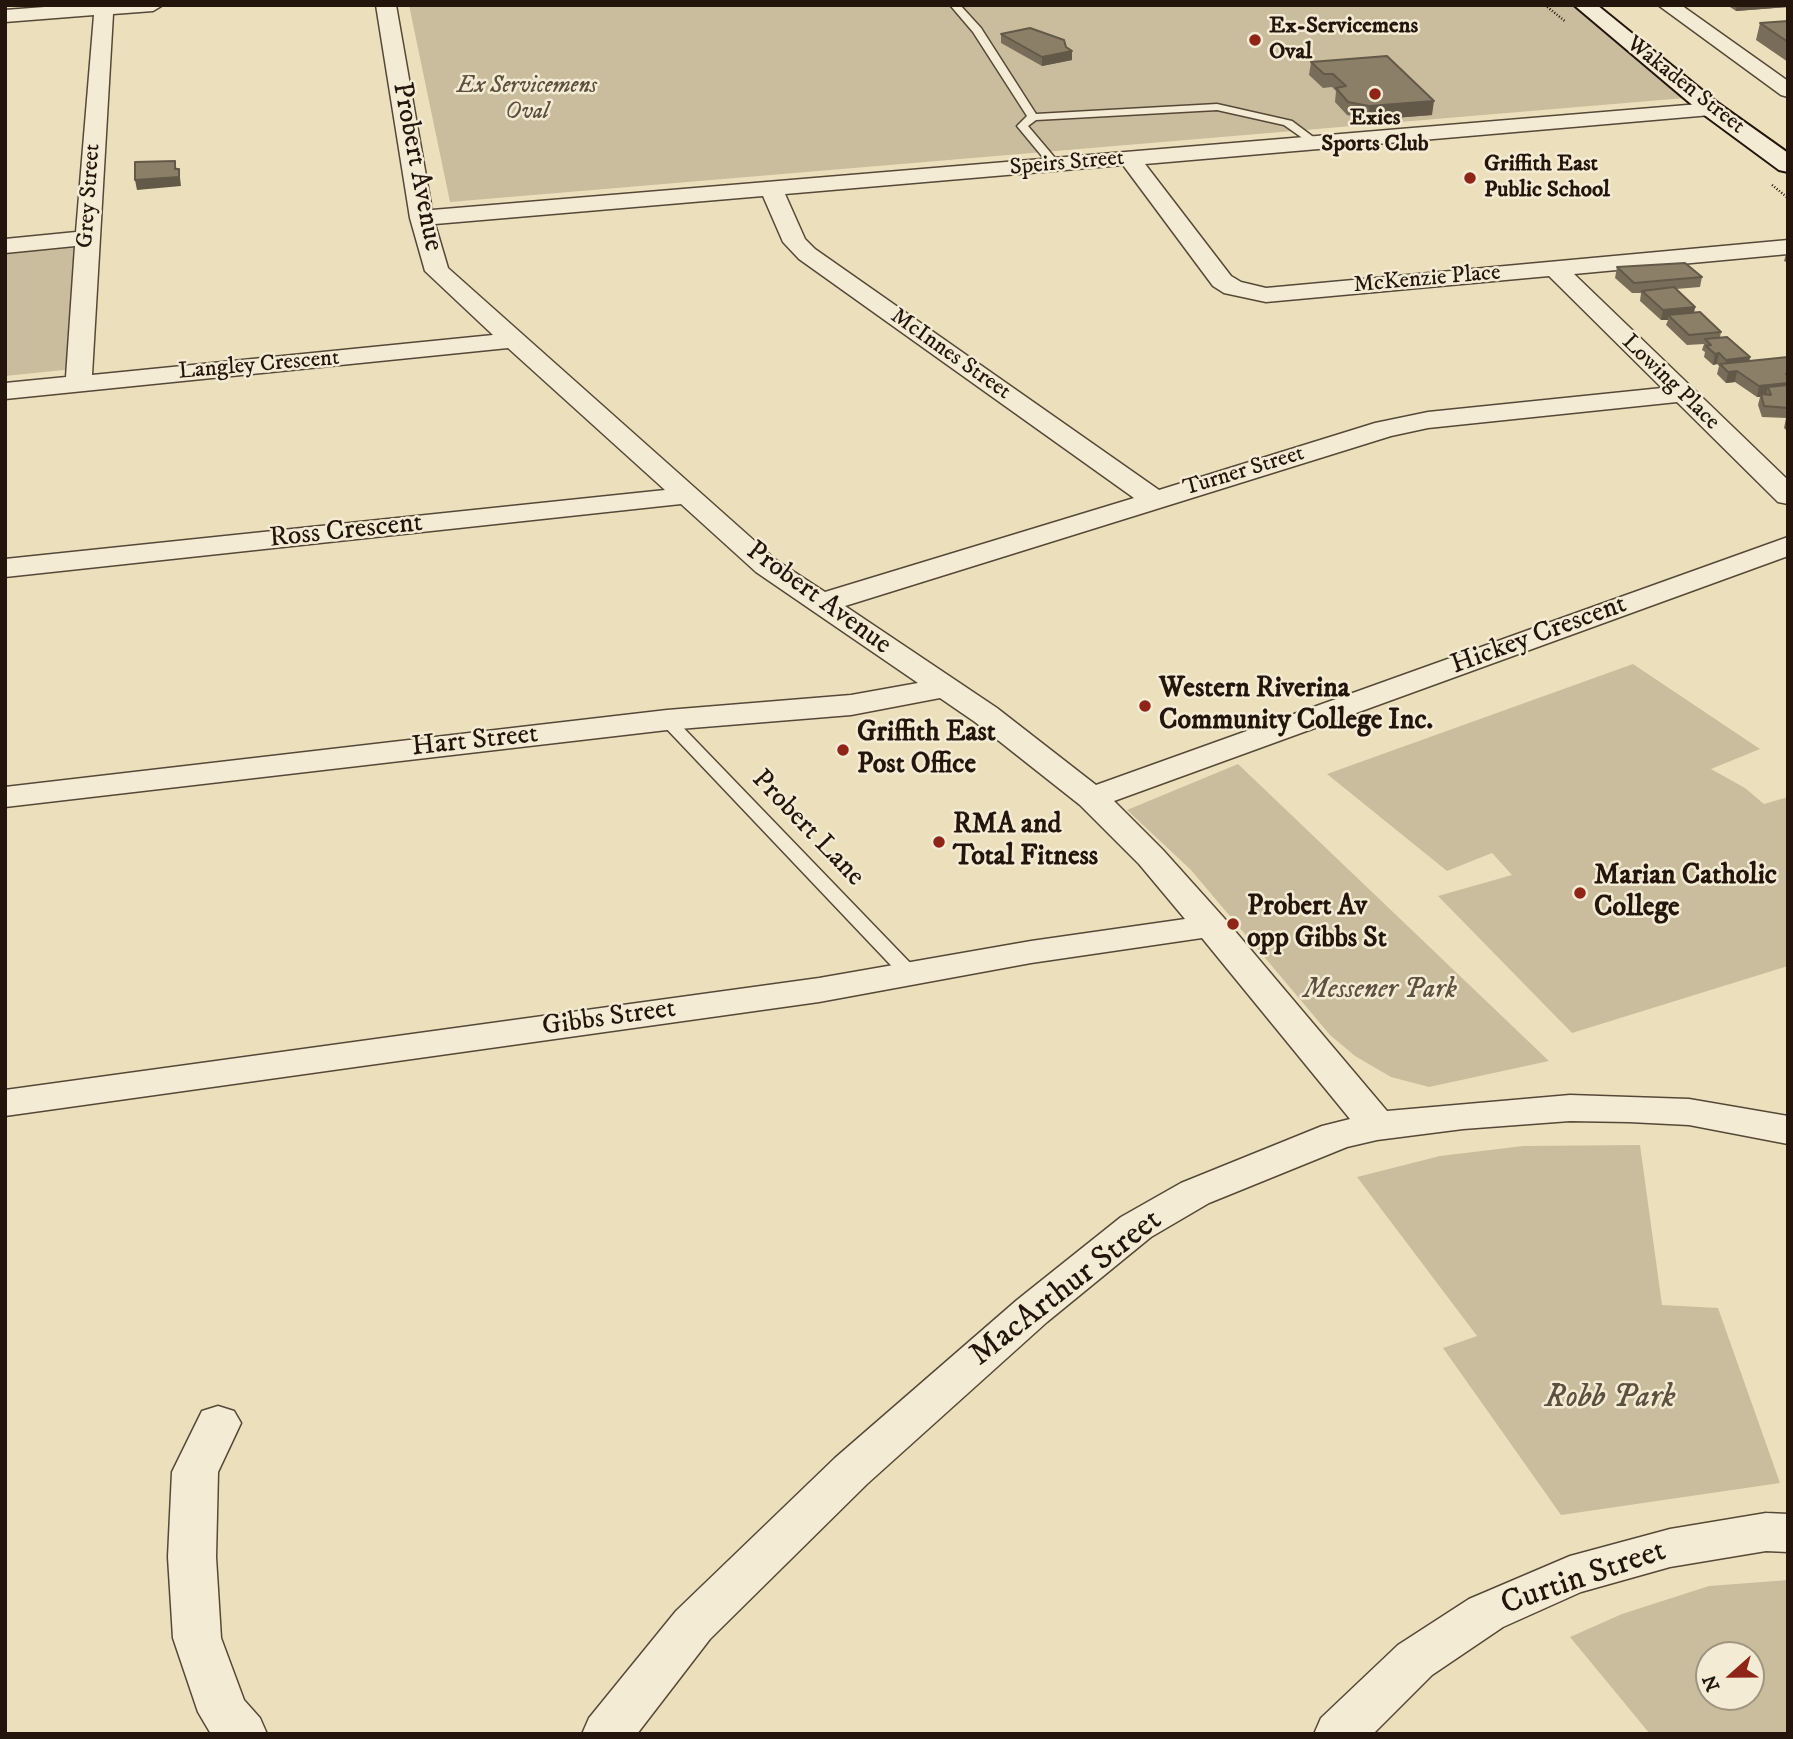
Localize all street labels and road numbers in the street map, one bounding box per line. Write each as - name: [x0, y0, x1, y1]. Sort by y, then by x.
- street label: Wakaden Street: [1620, 31, 1750, 141]
- street label: Probert Avenue: [383, 80, 449, 254]
- street label: Grey Street: [73, 143, 107, 249]
- street label: Speirs Street: [1009, 145, 1125, 183]
- street label: McKenzie Place: [1352, 260, 1502, 300]
- street label: McInnes Street: [885, 303, 1015, 407]
- street label: Lowing Place: [1615, 329, 1725, 437]
- street label: Langley Crescent: [177, 345, 341, 387]
- street label: Turner Street: [1180, 441, 1308, 503]
- street label: Ross Crescent: [268, 507, 424, 557]
- street label: Probert Avenue: [739, 535, 897, 663]
- street label: Hickey Crescent: [1447, 589, 1631, 683]
- street label: Hart Street: [410, 719, 540, 765]
- street label: Probert Lane: [743, 764, 871, 894]
- street label: Gibbs Street: [540, 993, 678, 1045]
- street label: MacArthur Street: [963, 1202, 1171, 1376]
- street label: Curtin Street: [1496, 1532, 1672, 1626]

